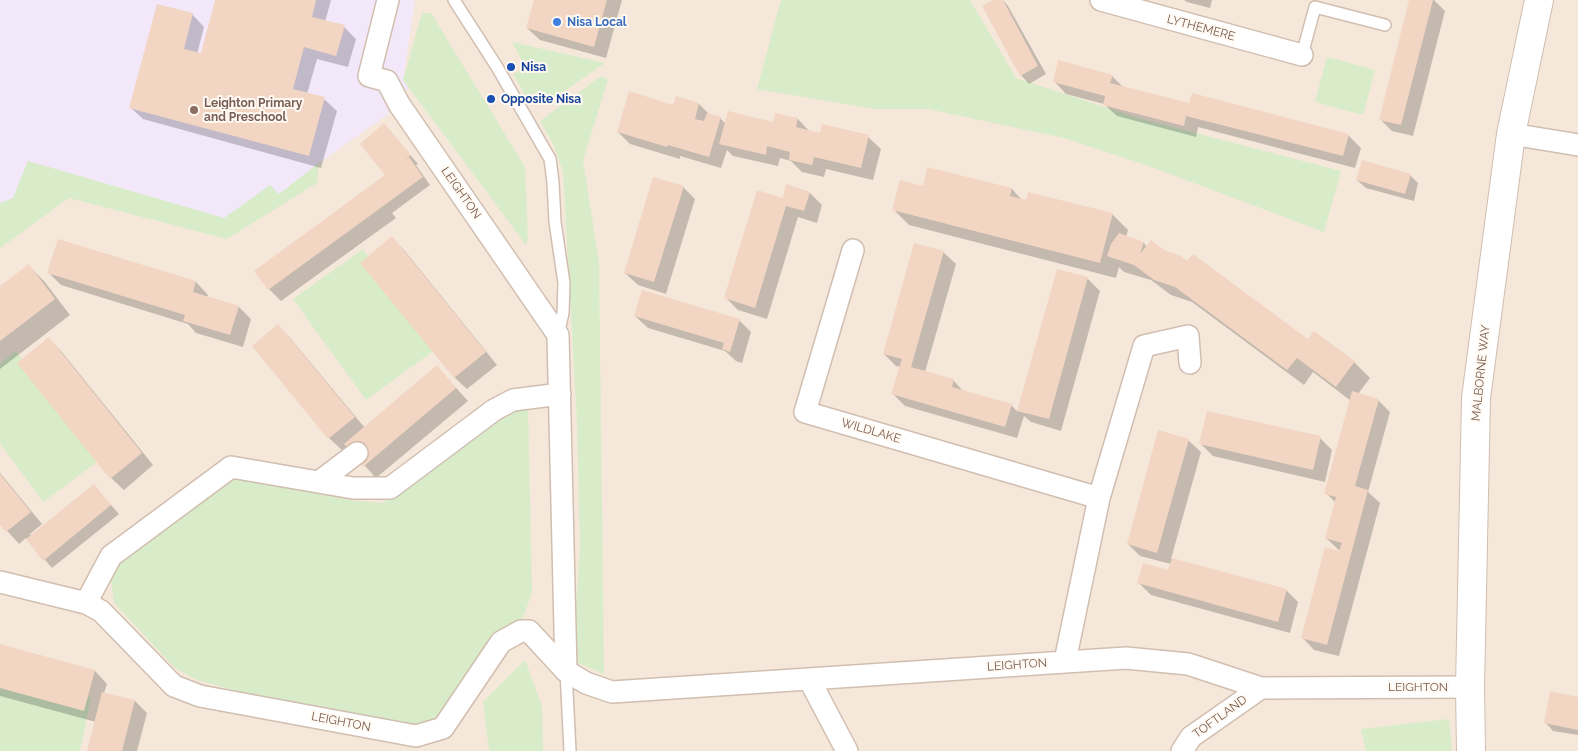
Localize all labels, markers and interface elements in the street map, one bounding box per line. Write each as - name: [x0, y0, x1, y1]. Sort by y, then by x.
- street label: LYTHEMERE: [1165, 12, 1237, 44]
- place label: Nisa Local: [567, 15, 627, 29]
- marker: Nisa Local: [551, 16, 563, 28]
- place label: Nisa: [521, 60, 546, 74]
- marker: Nisa: [505, 61, 517, 73]
- place label: Opposite Nisa: [501, 92, 581, 106]
- marker: Opposite Nisa: [485, 93, 497, 105]
- place label: Leighton Primary and Preschool: [204, 96, 302, 124]
- marker: Leighton Primary and Preschool: [188, 104, 200, 116]
- street label: LEIGHTON: [438, 164, 484, 222]
- street label: MALBORNE WAY: [1469, 324, 1493, 422]
- street label: WILDLAKE: [840, 416, 902, 446]
- street label: LEIGHTON: [987, 656, 1047, 674]
- street label: LEIGHTON: [1388, 680, 1448, 694]
- street label: TOFTLAND: [1190, 693, 1250, 741]
- street label: LEIGHTON: [310, 709, 372, 735]

